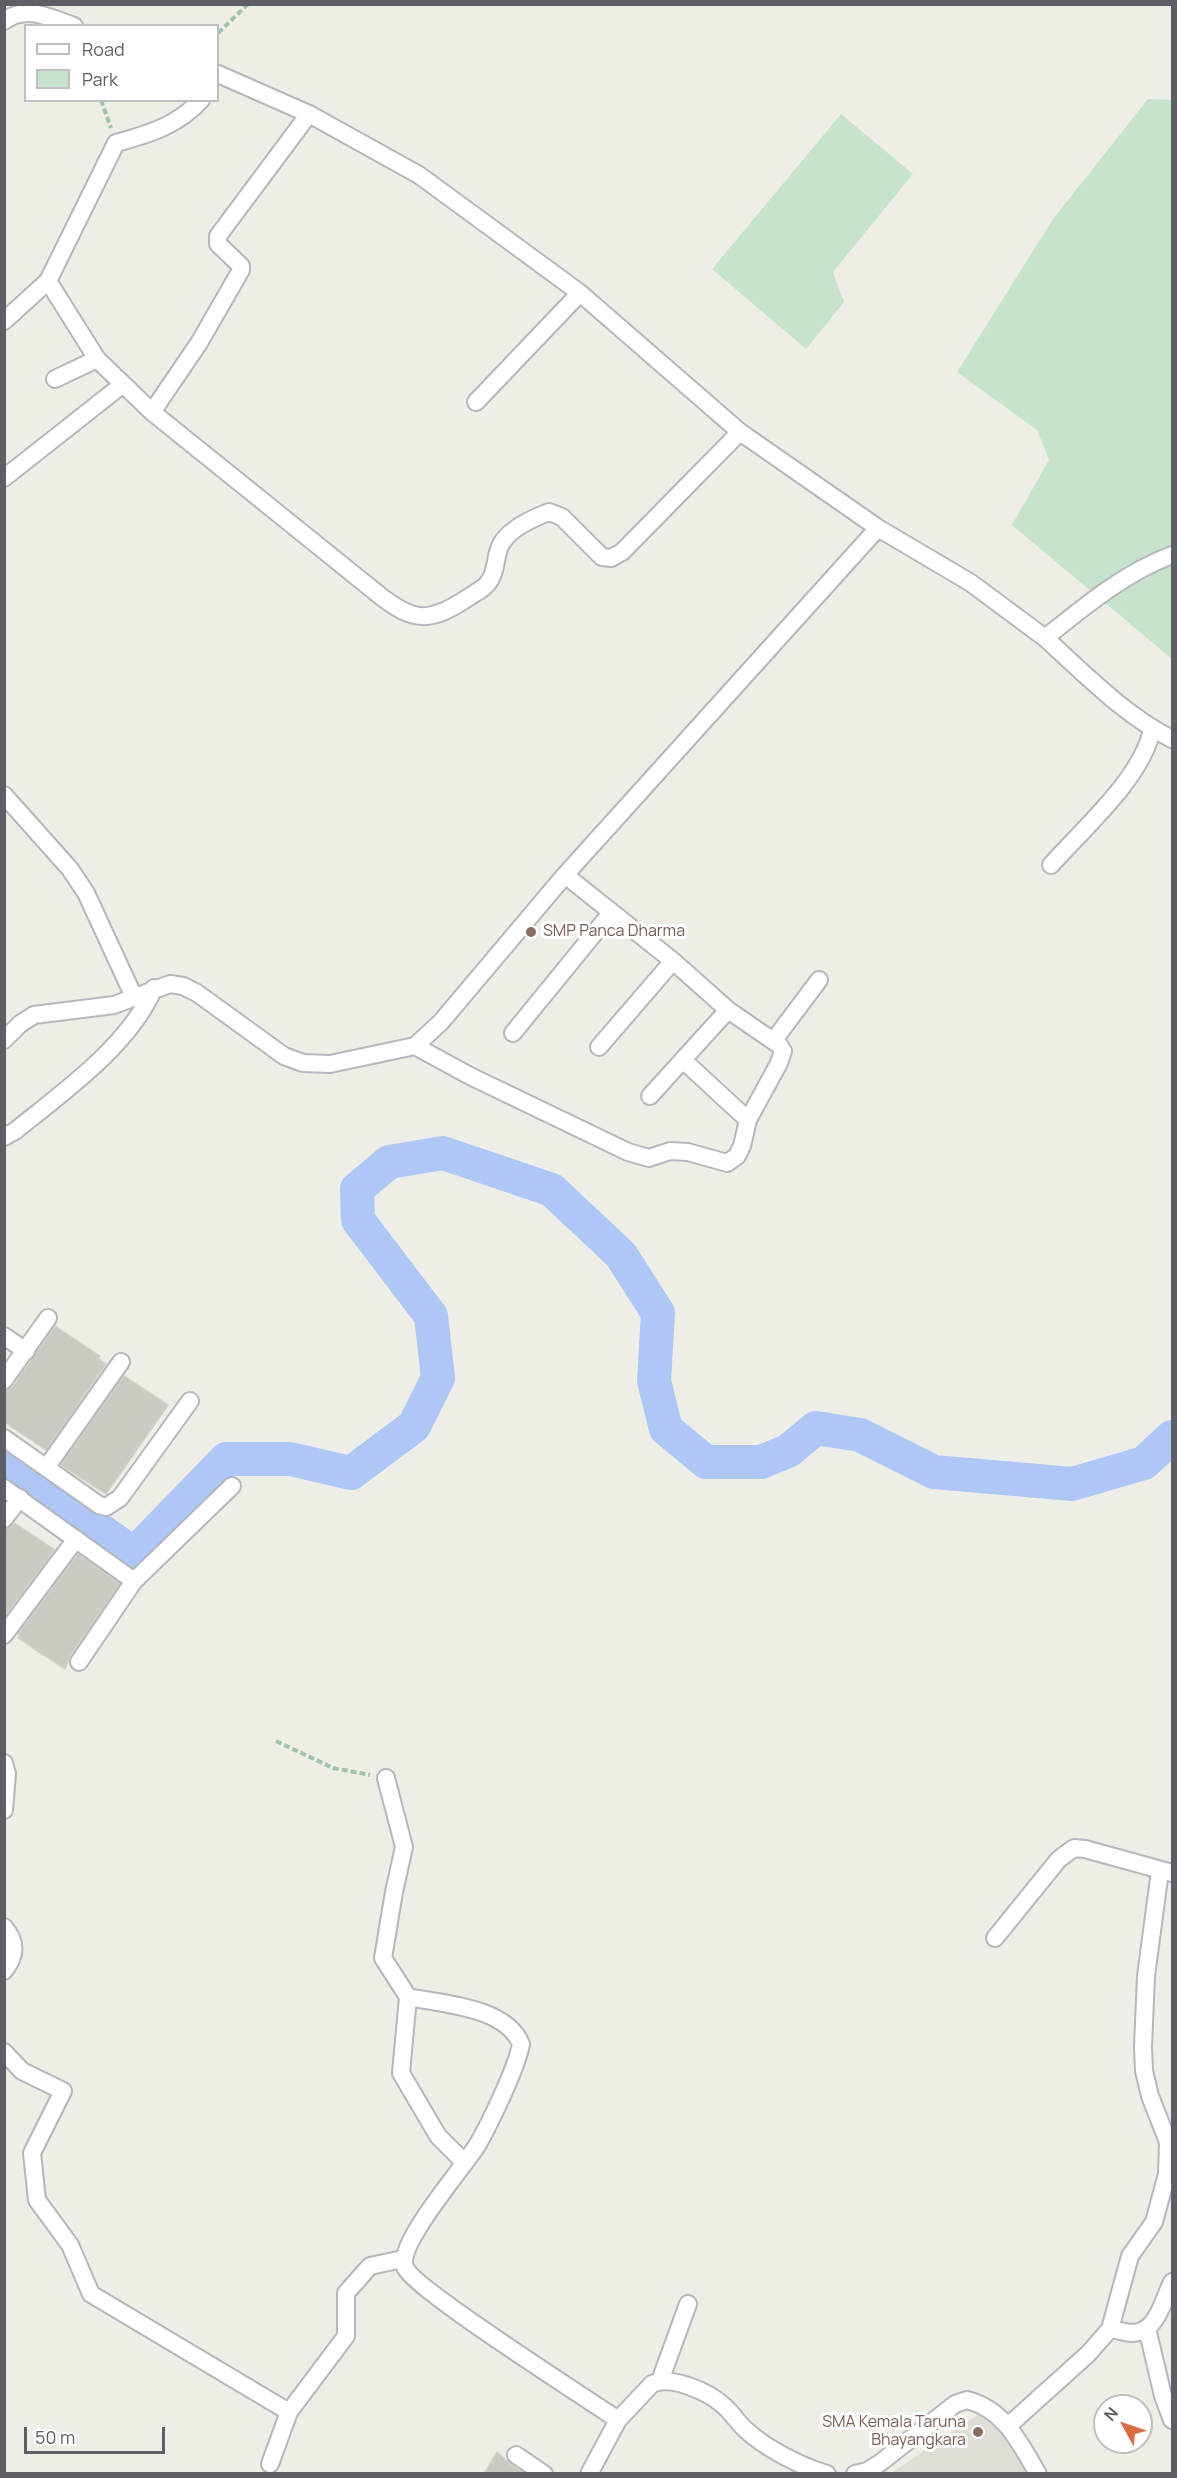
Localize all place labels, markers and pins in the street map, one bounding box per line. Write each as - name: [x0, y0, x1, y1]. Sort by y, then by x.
- place label: SMP Panca Dharma: [543, 922, 685, 942]
- marker: SMP Panca Dharma: [524, 925, 538, 939]
- place label: SMA Kemala Taruna Bhayangkara: [822, 2413, 966, 2451]
- marker: SMA Kemala Taruna Bhayangkara: [971, 2425, 985, 2439]

